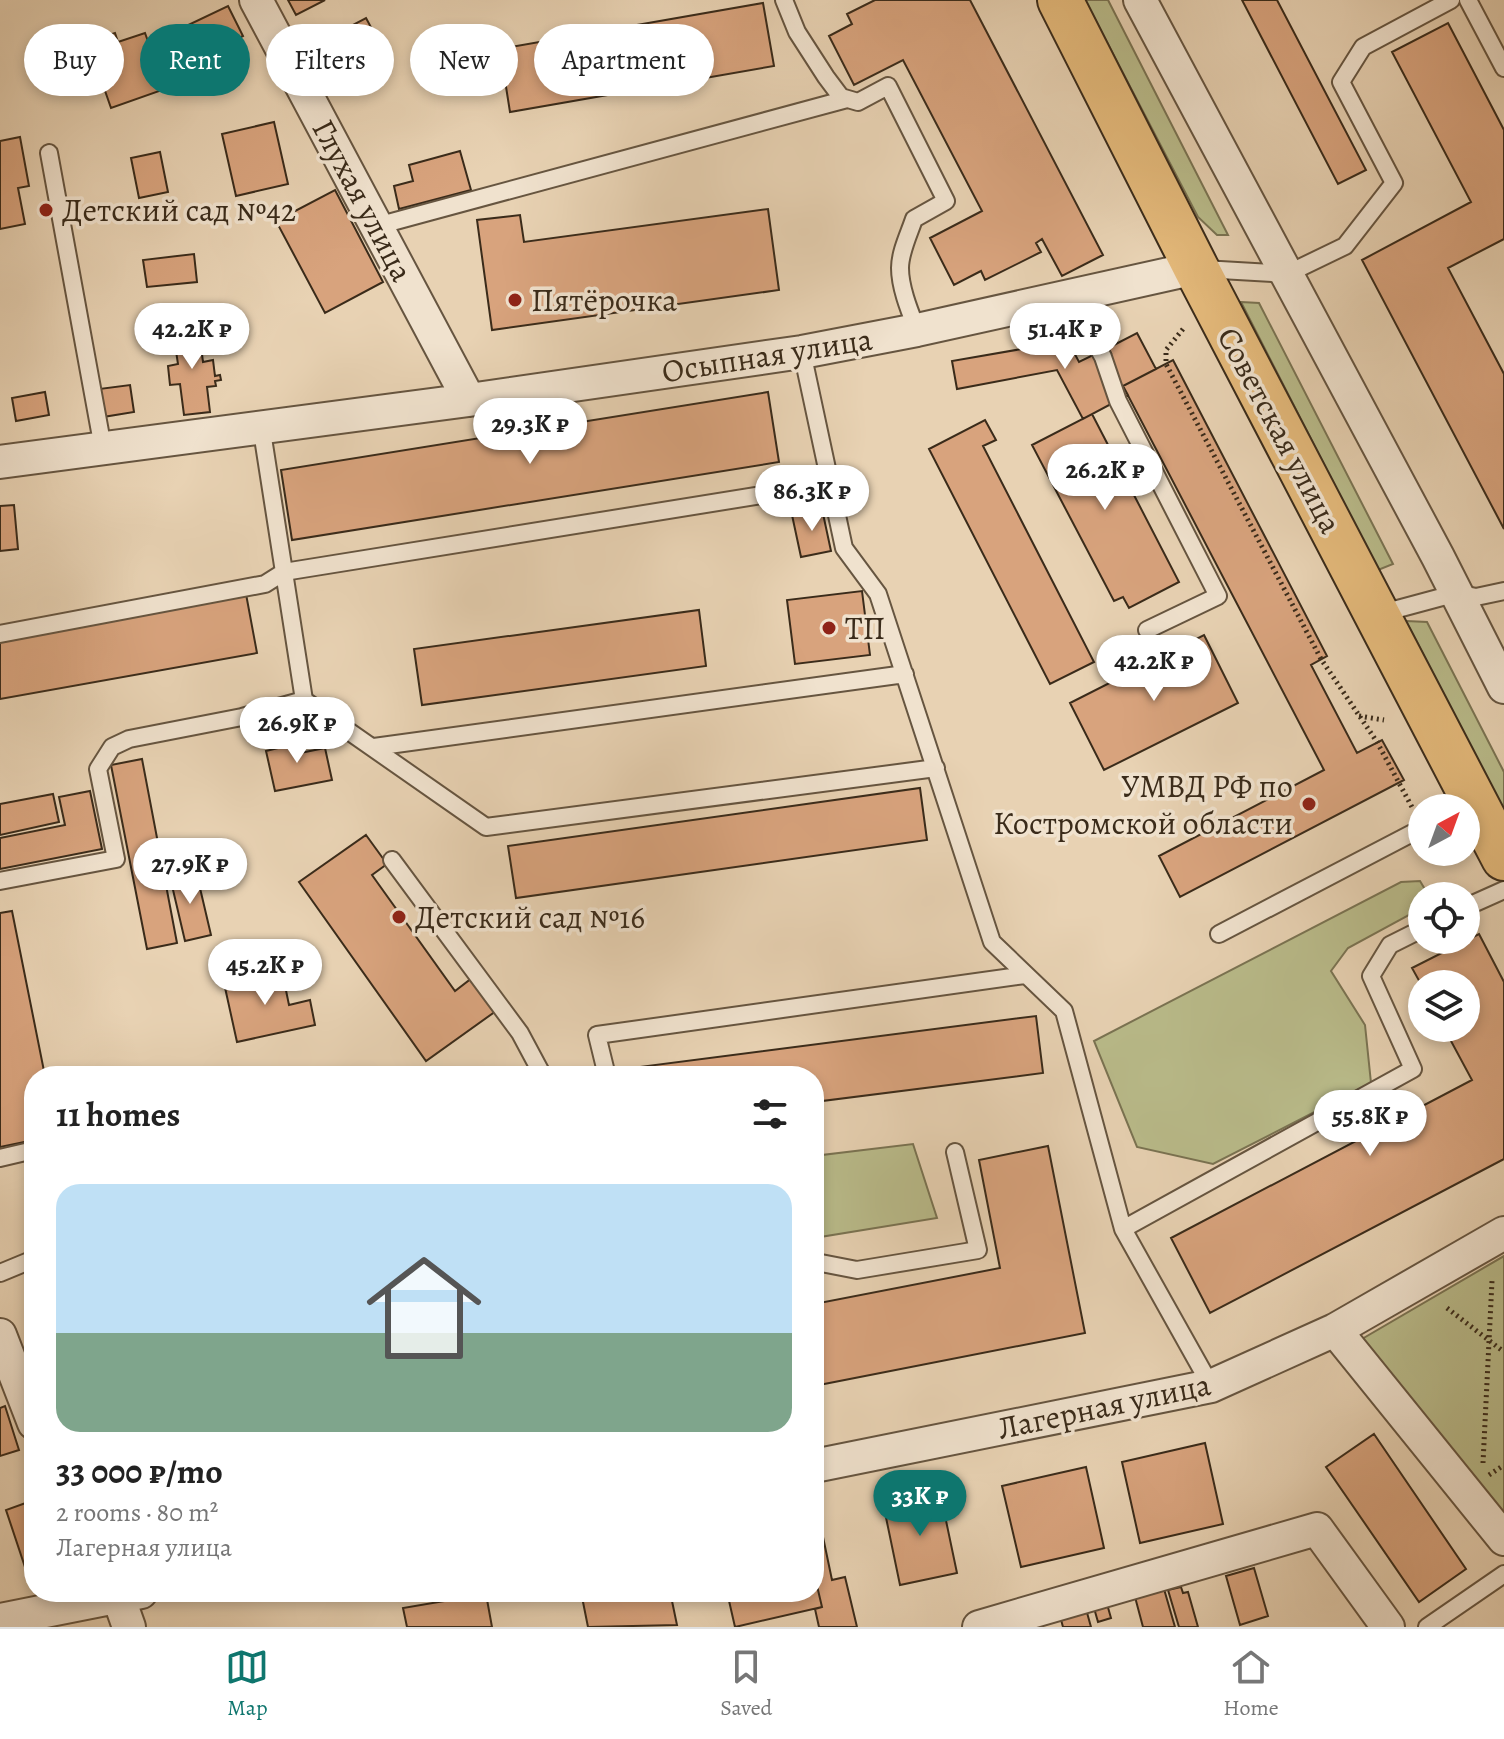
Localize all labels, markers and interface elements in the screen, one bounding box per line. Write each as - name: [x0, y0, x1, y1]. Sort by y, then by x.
- chip: Buy: [24, 24, 124, 96]
- chip: Rent: [140, 24, 250, 96]
- chip: Filters: [266, 24, 394, 96]
- chip: New: [410, 24, 518, 96]
- chip: Apartment: [534, 24, 714, 96]
- street label: Глухая улица: [302, 111, 424, 289]
- place label: Детский сад №42: [62, 188, 296, 232]
- marker: Детский сад №42: [37, 201, 55, 219]
- place label: Пятёрочка: [531, 278, 677, 322]
- marker: Пятёрочка: [506, 291, 524, 309]
- pin: 42.2K ₽: [118, 303, 266, 371]
- pin: 51.4K ₽: [991, 303, 1139, 371]
- text: 42.2K ₽: [152, 311, 232, 346]
- text: 51.4K ₽: [1028, 311, 1102, 346]
- street label: Осыпная улица: [659, 317, 876, 393]
- street label: Советская улица: [1207, 319, 1353, 541]
- pin: 29.3K ₽: [456, 398, 604, 466]
- text: 29.3K ₽: [491, 406, 569, 441]
- pin: 26.2K ₽: [1031, 444, 1179, 512]
- text: 26.2K ₽: [1065, 452, 1145, 487]
- pin: 86.3K ₽: [738, 465, 886, 533]
- text: 86.3K ₽: [773, 473, 851, 508]
- place label: ТП: [845, 606, 885, 650]
- marker: ТП: [820, 619, 838, 637]
- pin: 42.2K ₽: [1080, 635, 1228, 703]
- text: 42.2K ₽: [1114, 643, 1194, 678]
- pin: 26.9K ₽: [223, 697, 371, 765]
- text: 26.9K ₽: [258, 705, 336, 740]
- place label: УМВД РФ по Костромской области: [993, 764, 1293, 845]
- north arrow: [1408, 794, 1480, 866]
- map controls: [1408, 794, 1480, 1042]
- marker: УМВД РФ по Костромской области: [1300, 795, 1318, 813]
- pin: 27.9K ₽: [116, 838, 264, 906]
- text: 27.9K ₽: [151, 846, 229, 881]
- button: locate: [1408, 882, 1480, 954]
- place label: Детский сад №16: [415, 895, 645, 939]
- marker: Детский сад №16: [390, 908, 408, 926]
- pin: 45.2K ₽: [191, 939, 339, 1007]
- text: 45.2K ₽: [226, 947, 304, 982]
- button: layers: [1408, 970, 1480, 1042]
- pin: 55.8K ₽: [1296, 1090, 1444, 1158]
- text: 11 homes: [56, 1091, 180, 1138]
- icon: filters: [748, 1092, 792, 1136]
- text: 55.8K ₽: [1332, 1098, 1408, 1133]
- icon: home: [352, 1236, 496, 1380]
- street label: Лагерная улица: [994, 1362, 1215, 1450]
- text: 33 000 ₽/mo: [56, 1448, 223, 1495]
- pin: 33K ₽: [864, 1470, 976, 1538]
- text: 33K ₽: [891, 1478, 949, 1513]
- text: 2 rooms · 80 m²: [56, 1495, 218, 1530]
- text: Лагерная улица: [56, 1530, 232, 1565]
- tab: Map: [225, 1645, 269, 1723]
- tab: Saved: [720, 1645, 772, 1723]
- tab: Home: [1223, 1645, 1279, 1723]

